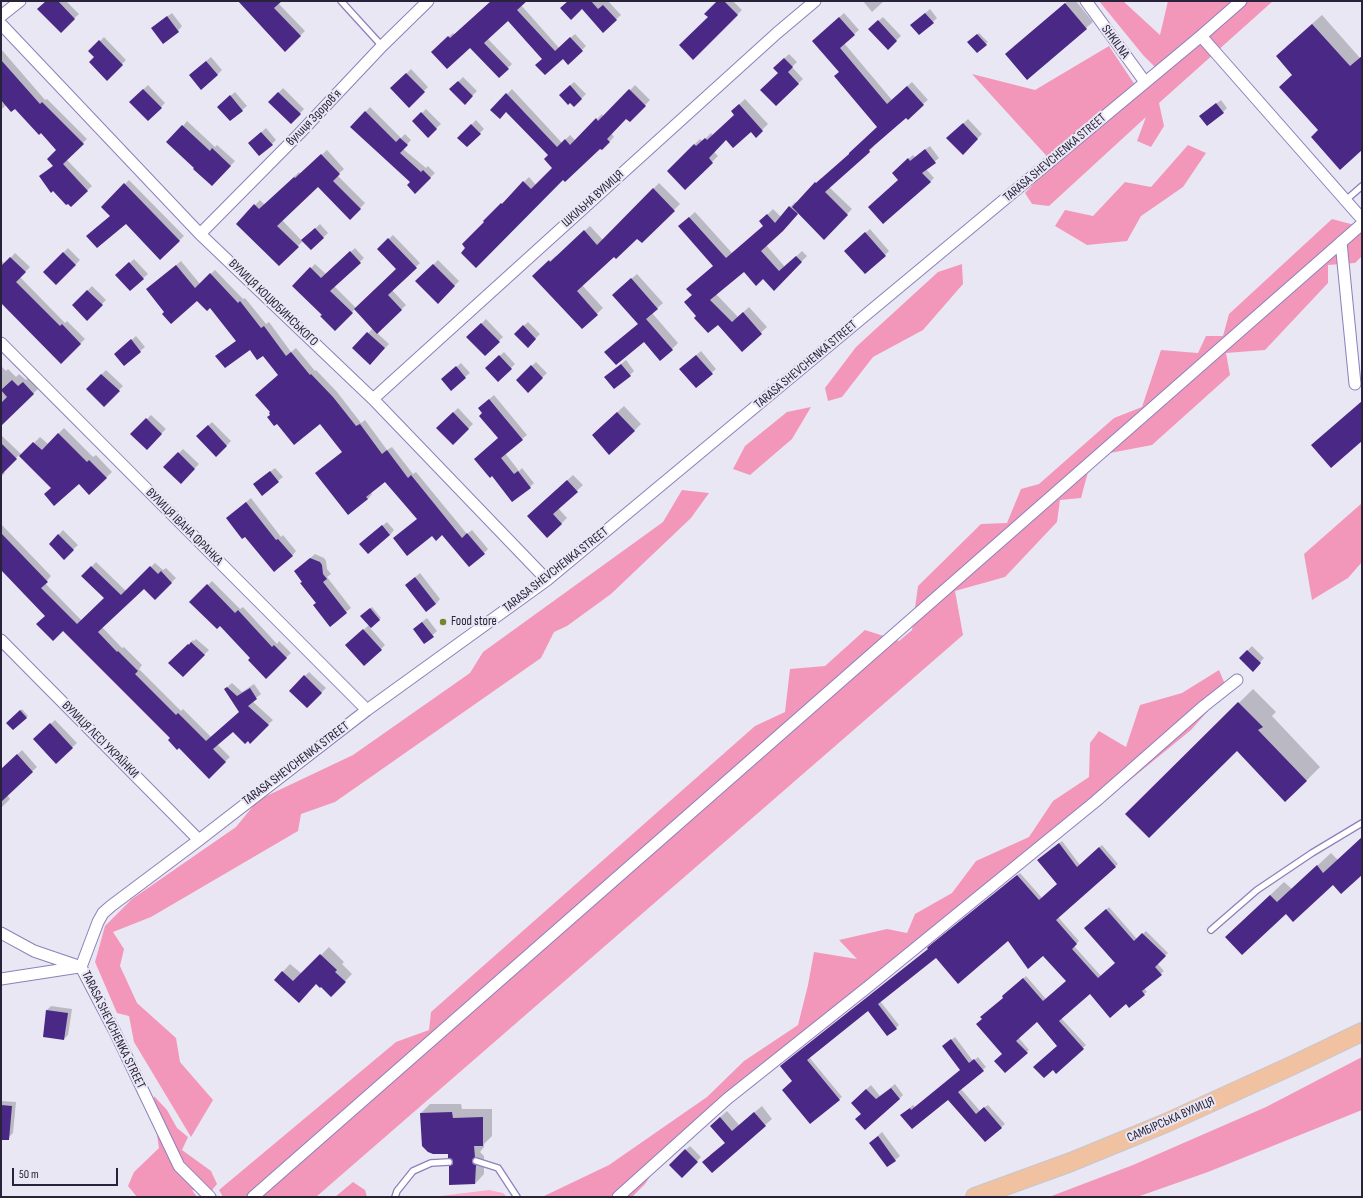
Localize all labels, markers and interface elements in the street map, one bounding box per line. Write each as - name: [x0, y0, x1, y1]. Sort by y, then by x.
- street label: SHKILNA: [1098, 22, 1132, 62]
- street label: вулиця Здоровʼя: [283, 86, 345, 150]
- street label: TARASA SHEVCHENKA STREET: [1000, 110, 1110, 206]
- street label: ШКІЛЬНА ВУЛИЦЯ: [559, 167, 627, 231]
- street label: ВУЛИЦЯ КОЦЮБИНСЬКОГО: [225, 256, 321, 350]
- street label: TARASA SHEVCHENKA STREET: [751, 317, 861, 413]
- street label: ВУЛИЦЯ ІВАНА ФРАНКА: [142, 485, 226, 569]
- street label: TARASA SHEVCHENKA STREET: [500, 524, 612, 616]
- place label: Food store: [451, 614, 497, 630]
- marker: Food store: [438, 617, 448, 627]
- street label: ВУЛИЦЯ ЛЕСІ УКРАЇНКИ: [58, 698, 142, 782]
- street label: TARASA SHEVCHENKA STREET: [240, 719, 352, 809]
- street label: TARASA SHEVCHENKA STREET: [78, 968, 148, 1092]
- street label: САМБІРСЬКА ВУЛИЦЯ: [1125, 1094, 1217, 1146]
- scale bar: [14, 1160, 120, 1186]
- text: 50 m: [19, 1167, 39, 1182]

